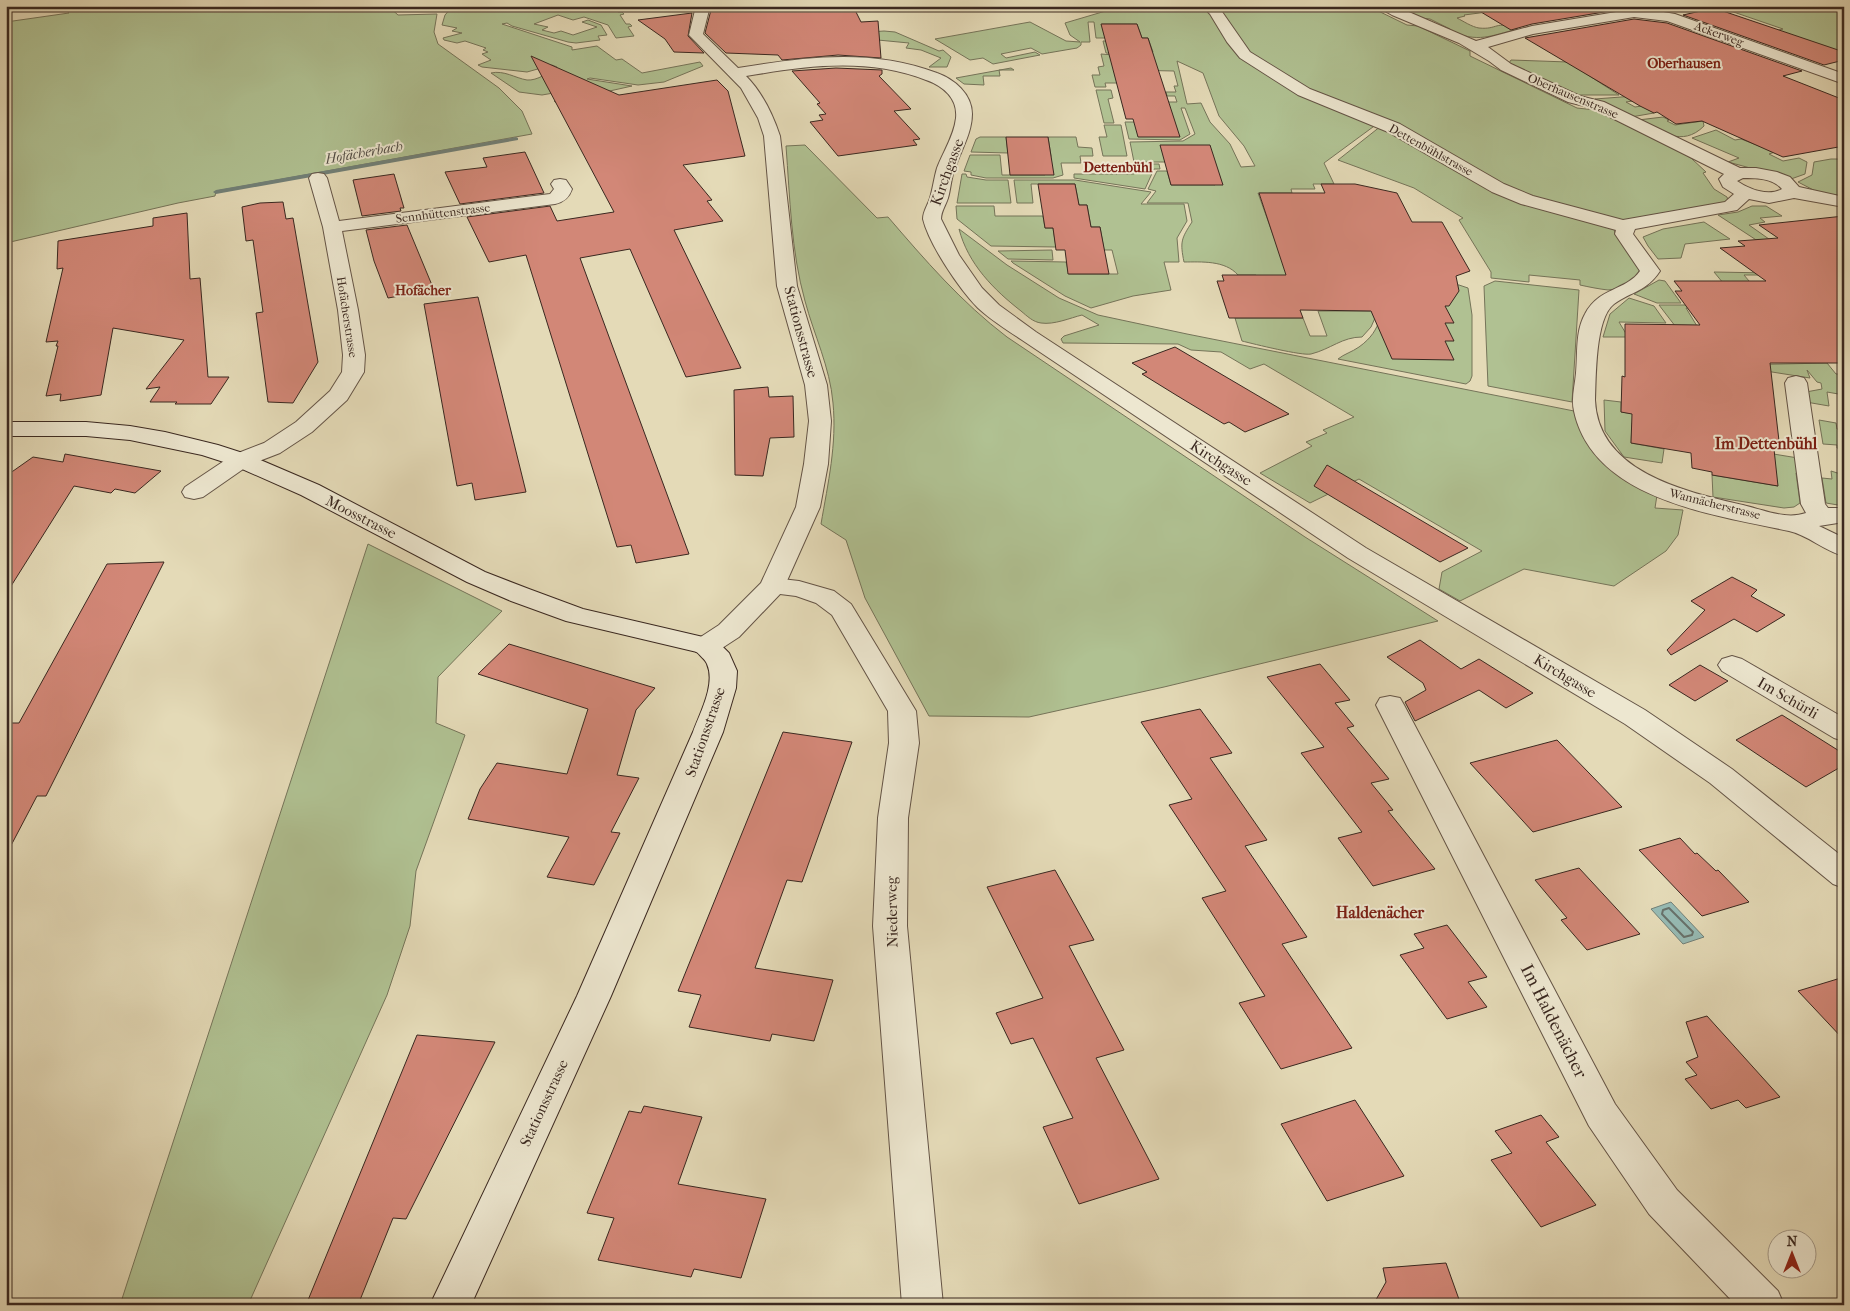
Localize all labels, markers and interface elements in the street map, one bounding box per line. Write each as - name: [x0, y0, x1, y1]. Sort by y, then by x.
- street label: Ackerweg: [1692, 18, 1746, 50]
- district label: Oberhausen: [1647, 55, 1722, 72]
- street label: Oberhausenstrasse: [1525, 71, 1621, 121]
- street label: Dettenbühlstrasse: [1387, 121, 1475, 179]
- street label: Kirchgasse: [927, 135, 968, 208]
- water label: Hofächerbach: [323, 137, 404, 168]
- district label: Dettenbühl: [1083, 159, 1153, 176]
- street label: Sennhüttenstrasse: [395, 200, 491, 226]
- street label: Hofächerstrasse: [334, 275, 360, 359]
- district label: Hofächer: [395, 282, 452, 299]
- street label: Stationsstrasse: [780, 284, 822, 380]
- district label: Im Dettenbühl: [1715, 434, 1818, 453]
- street label: Kirchgasse: [1187, 436, 1256, 490]
- street label: Wannächerstrasse: [1667, 486, 1762, 522]
- street label: Moosstrasse: [323, 492, 400, 543]
- street label: Kirchgasse: [1530, 650, 1600, 702]
- street label: Im Schürli: [1754, 673, 1822, 723]
- street label: Stationsstrasse: [681, 684, 729, 779]
- street label: Niederweg: [882, 875, 902, 948]
- district label: Haldenächer: [1336, 903, 1425, 922]
- street label: Im Haldenächer: [1516, 961, 1591, 1082]
- street label: Stationsstrasse: [516, 1056, 572, 1149]
- north arrow: [1768, 1228, 1818, 1278]
- text: N: [1787, 1233, 1798, 1250]

